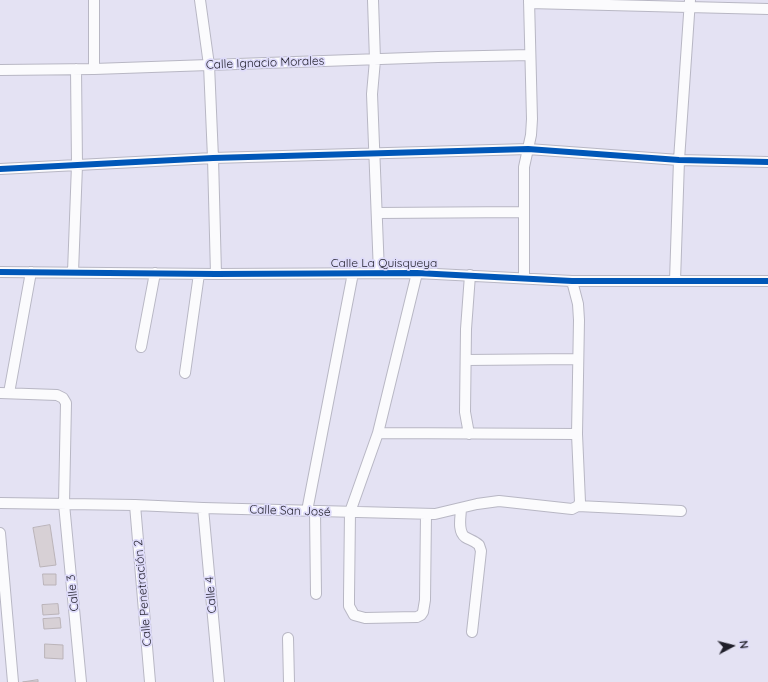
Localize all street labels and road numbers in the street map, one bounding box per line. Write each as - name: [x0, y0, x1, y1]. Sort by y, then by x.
- street label: Calle Ignacio Morales: [206, 54, 324, 72]
- street label: Calle La Quisqueya: [331, 256, 437, 270]
- street label: Calle San José: [249, 502, 331, 520]
- street label: Calle Penetración 2: [131, 539, 155, 647]
- street label: Calle 3: [64, 574, 82, 612]
- street label: Calle 4: [202, 576, 220, 614]

